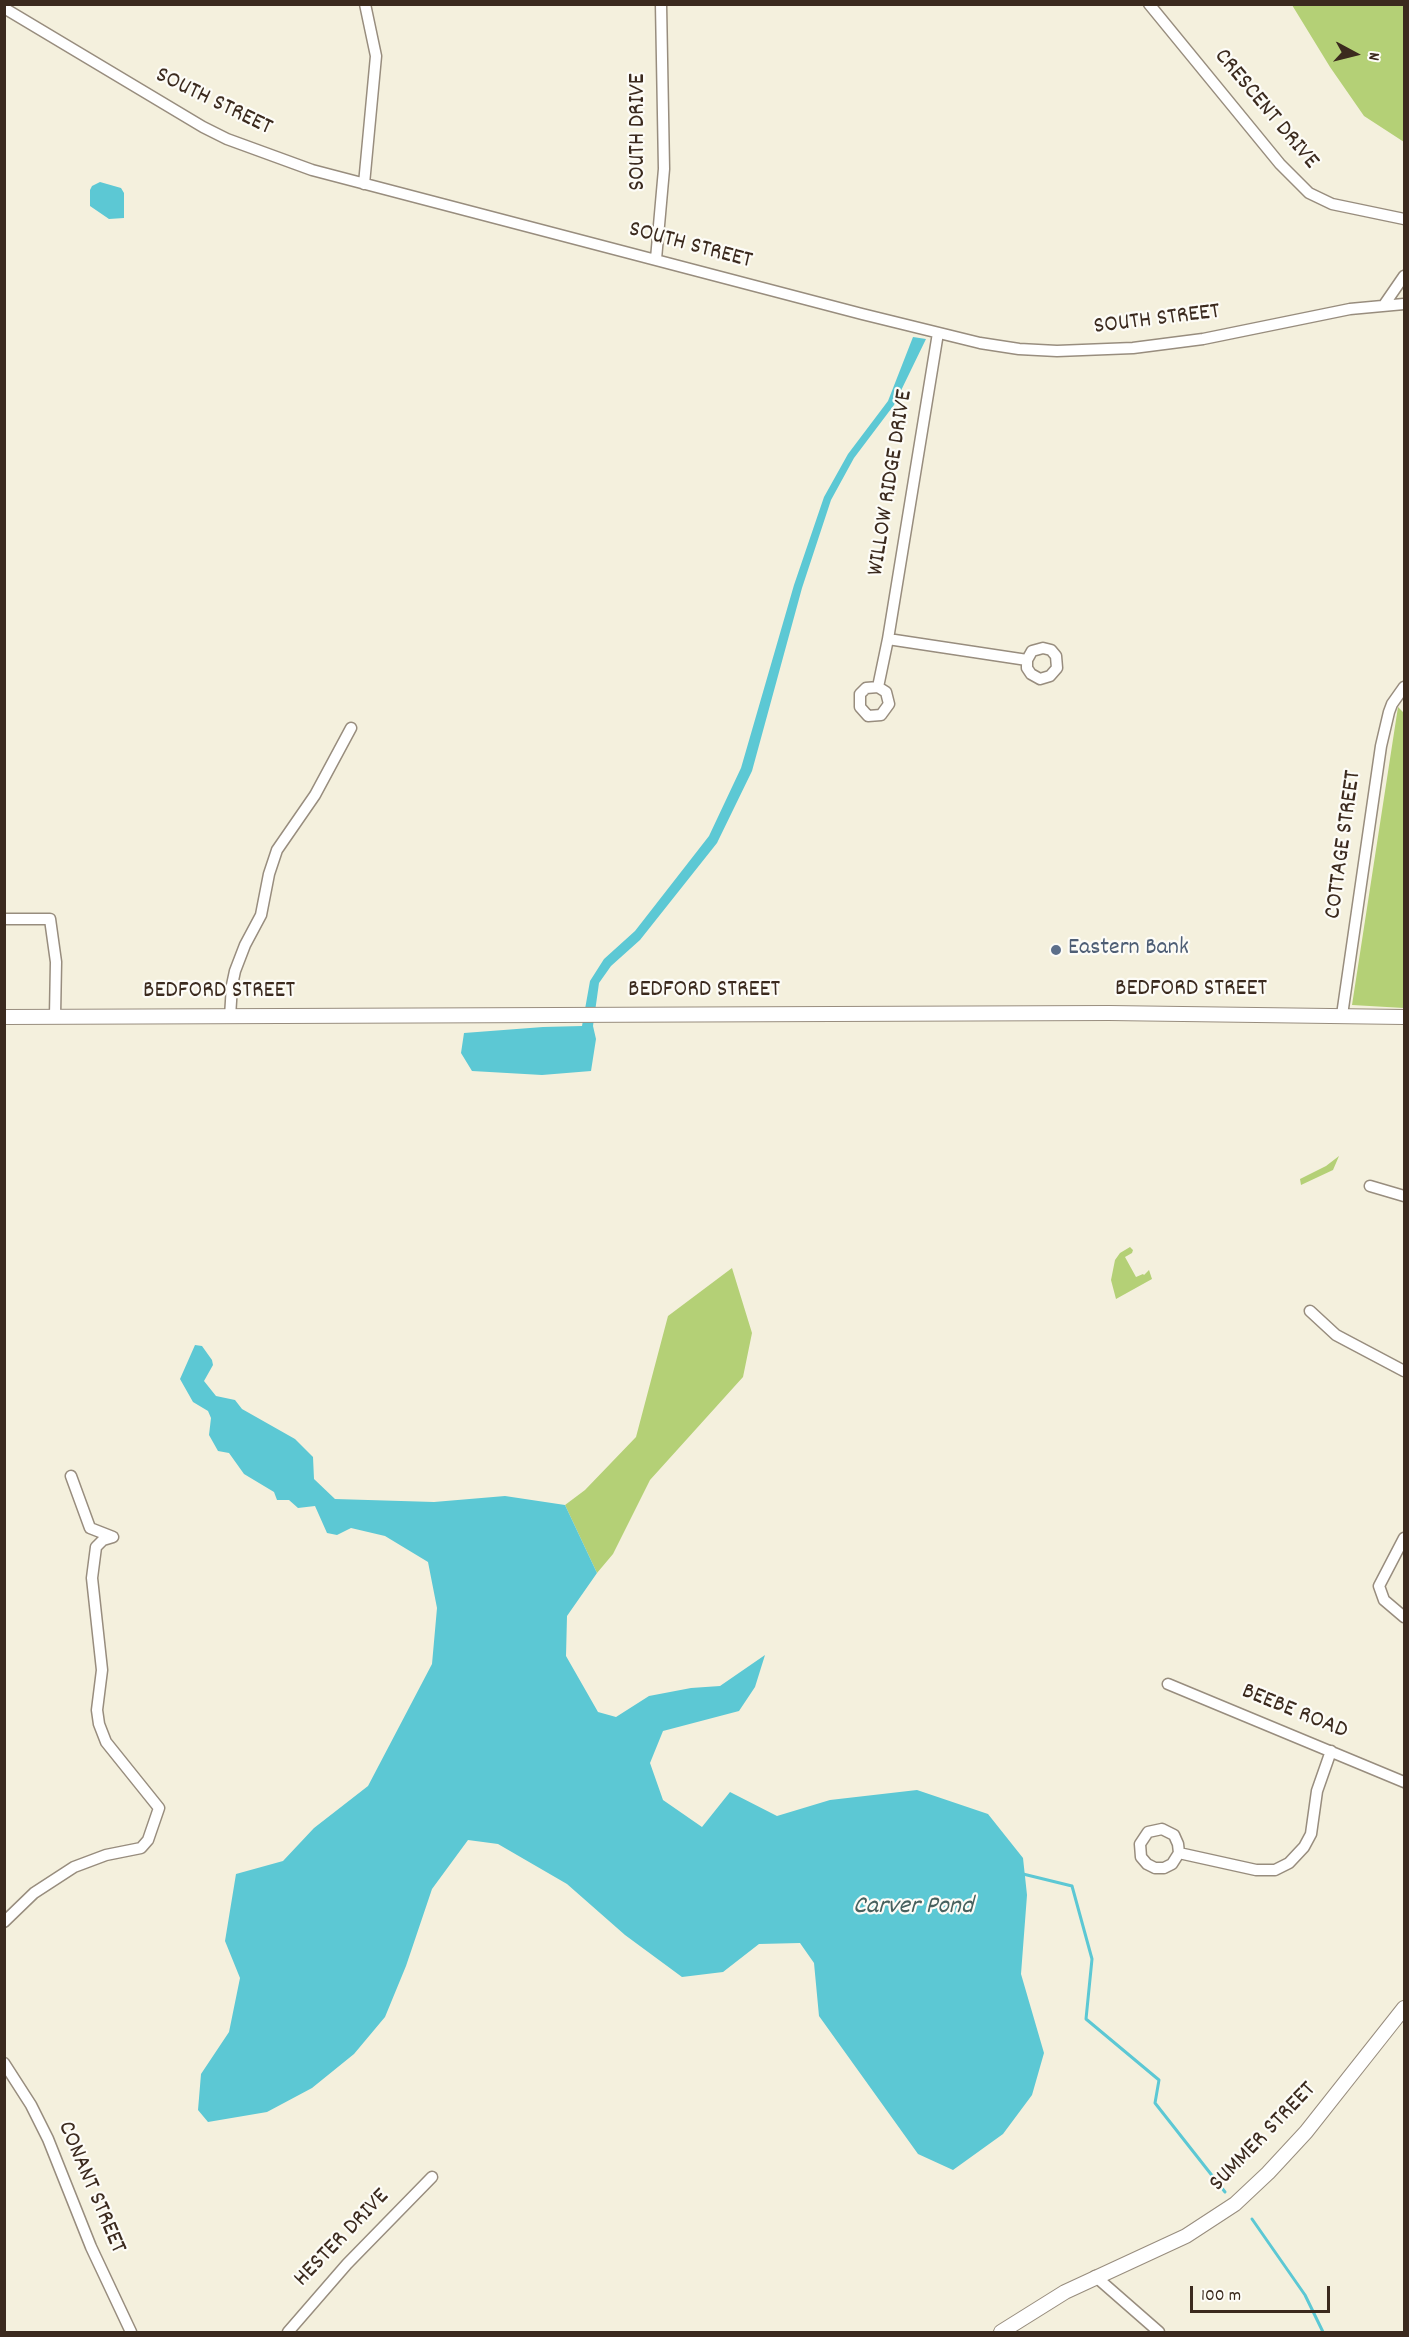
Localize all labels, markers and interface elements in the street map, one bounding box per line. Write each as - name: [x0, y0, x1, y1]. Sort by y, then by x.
- north arrow: [1325, 24, 1385, 84]
- street label: CRESCENT DRIVE: [1206, 44, 1324, 176]
- text: N: [1361, 51, 1385, 62]
- street label: SOUTH STREET: [150, 62, 276, 144]
- street label: SOUTH DRIVE: [626, 73, 654, 191]
- street label: SOUTH STREET: [625, 217, 755, 277]
- street label: SOUTH STREET: [1092, 299, 1222, 343]
- street label: WILLOW RIDGE DRIVE: [863, 388, 921, 578]
- street label: COTTAGE STREET: [1320, 769, 1370, 921]
- place label: Eastern Bank: [1068, 936, 1189, 964]
- marker: Eastern Bank: [1049, 943, 1063, 957]
- street label: BEDFORD STREET: [1115, 977, 1267, 1005]
- street label: BEDFORD STREET: [628, 978, 780, 1006]
- street label: BEDFORD STREET: [143, 979, 295, 1007]
- street label: BEEBE ROAD: [1237, 1679, 1351, 1747]
- water label: Carver Pond: [853, 1892, 973, 1924]
- street label: SUMMER STREET: [1204, 2077, 1324, 2199]
- street label: CONANT STREET: [49, 2118, 131, 2258]
- street label: HESTER DRIVE: [289, 2184, 397, 2294]
- scale bar: [1193, 2274, 1332, 2312]
- text: 100 m: [1201, 2284, 1241, 2309]

